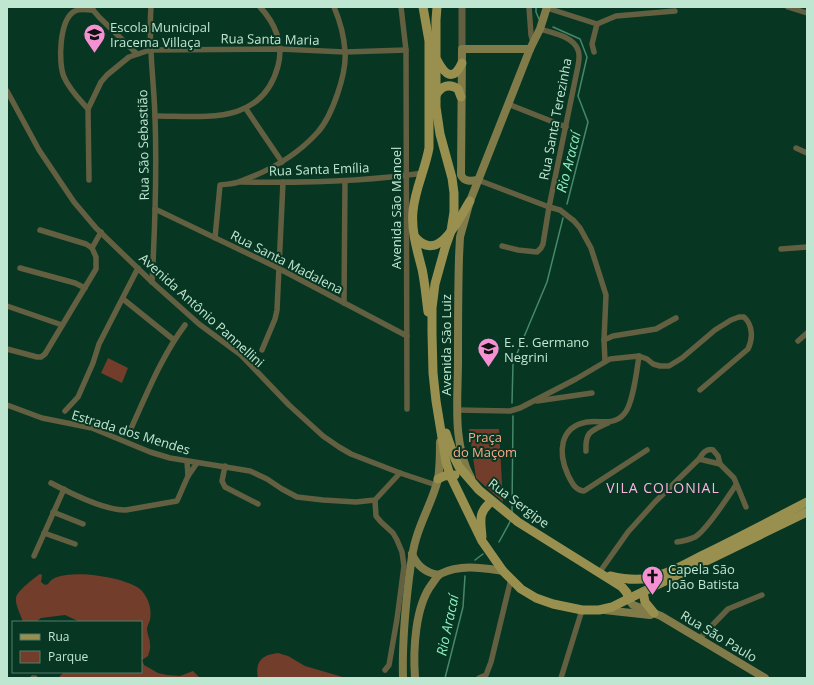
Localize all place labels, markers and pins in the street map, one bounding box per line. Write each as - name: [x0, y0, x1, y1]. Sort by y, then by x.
- place label: Escola Municipal Iracema Villaça: [110, 18, 210, 51]
- school or university icon: Escola Municipal Iracema Villaça: [81, 21, 107, 54]
- place label: E. E. Germano Negrini: [504, 333, 589, 366]
- school or university icon: E. E. Germano Negrini: [475, 336, 501, 369]
- place label: Capela São João Batista: [666, 560, 739, 593]
- church icon: Capela São João Batista: [639, 563, 665, 596]

